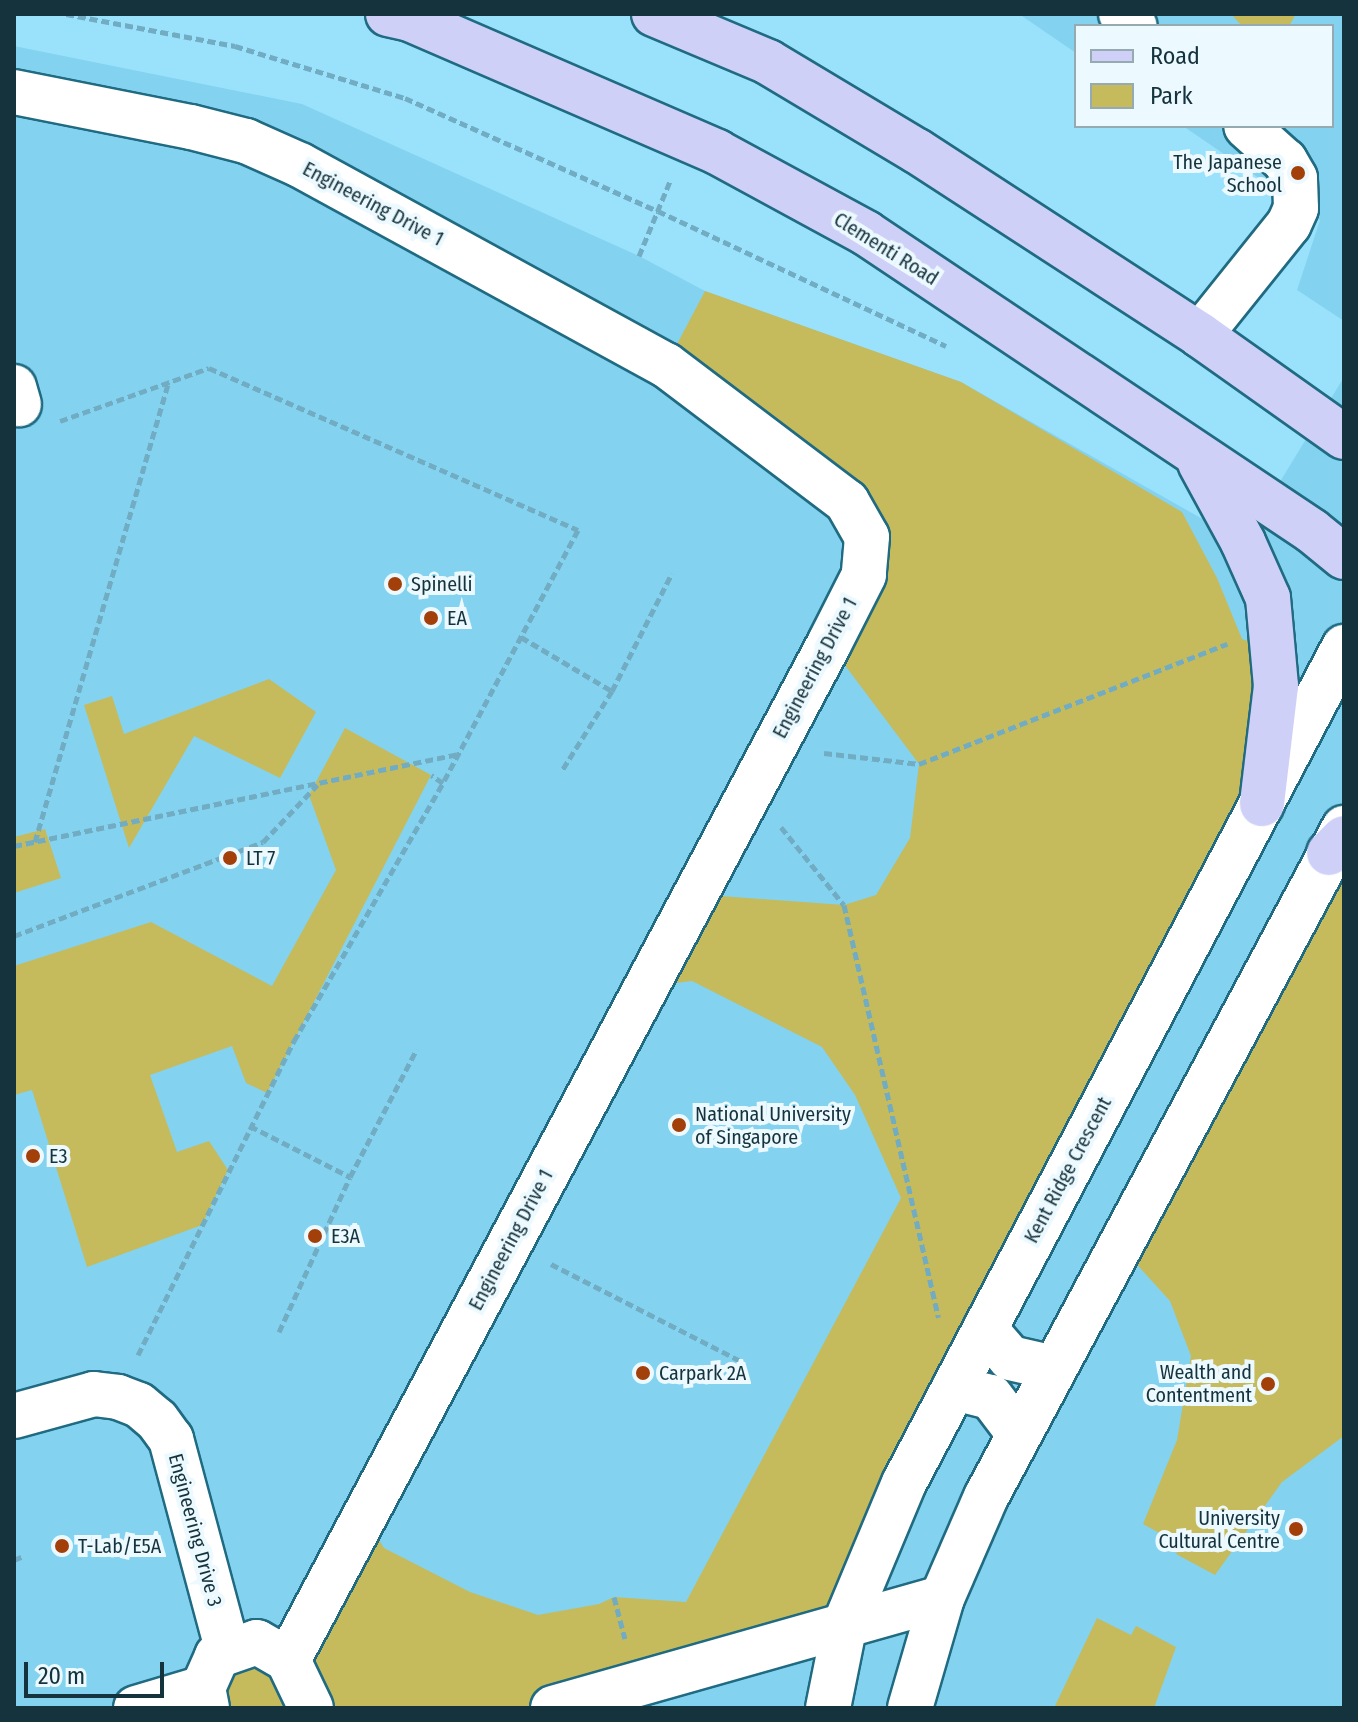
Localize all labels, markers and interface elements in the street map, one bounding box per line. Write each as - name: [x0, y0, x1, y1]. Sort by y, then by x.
- legend: [1074, 24, 1334, 128]
- text: Road: [1150, 42, 1200, 70]
- text: Park: [1150, 82, 1193, 110]
- place label: The Japanese School: [1173, 150, 1282, 197]
- street label: Engineering Drive 1: [299, 157, 447, 251]
- marker: The Japanese School: [1289, 164, 1307, 182]
- street label: Clementi Road: [829, 207, 943, 291]
- place label: Spinelli: [411, 572, 473, 596]
- marker: Spinelli: [386, 575, 404, 593]
- street label: Engineering Drive 1: [768, 594, 862, 742]
- place label: EA: [447, 606, 467, 630]
- marker: EA: [422, 609, 440, 627]
- place label: LT 7: [246, 846, 275, 870]
- marker: LT 7: [221, 849, 239, 867]
- street label: Kent Ridge Crescent: [1019, 1093, 1117, 1247]
- place label: National University of Singapore: [695, 1102, 851, 1149]
- marker: National University of Singapore: [670, 1116, 688, 1134]
- place label: E3: [49, 1144, 67, 1168]
- marker: E3: [24, 1147, 42, 1165]
- street label: Engineering Drive 1: [464, 1166, 558, 1314]
- place label: E3A: [331, 1224, 360, 1248]
- marker: E3A: [306, 1227, 324, 1245]
- place label: Wealth and Contentment: [1146, 1360, 1252, 1407]
- place label: Carpark 2A: [659, 1361, 746, 1385]
- marker: Carpark 2A: [634, 1364, 652, 1382]
- marker: Wealth and Contentment: [1259, 1375, 1277, 1393]
- street label: Engineering Drive 3: [163, 1451, 227, 1609]
- place label: University Cultural Centre: [1158, 1506, 1280, 1553]
- marker: University Cultural Centre: [1287, 1520, 1305, 1538]
- place label: T-Lab/E5A: [78, 1534, 161, 1558]
- marker: T-Lab/E5A: [53, 1537, 71, 1555]
- scale bar: [28, 1646, 168, 1696]
- text: 20 m: [38, 1662, 85, 1690]

